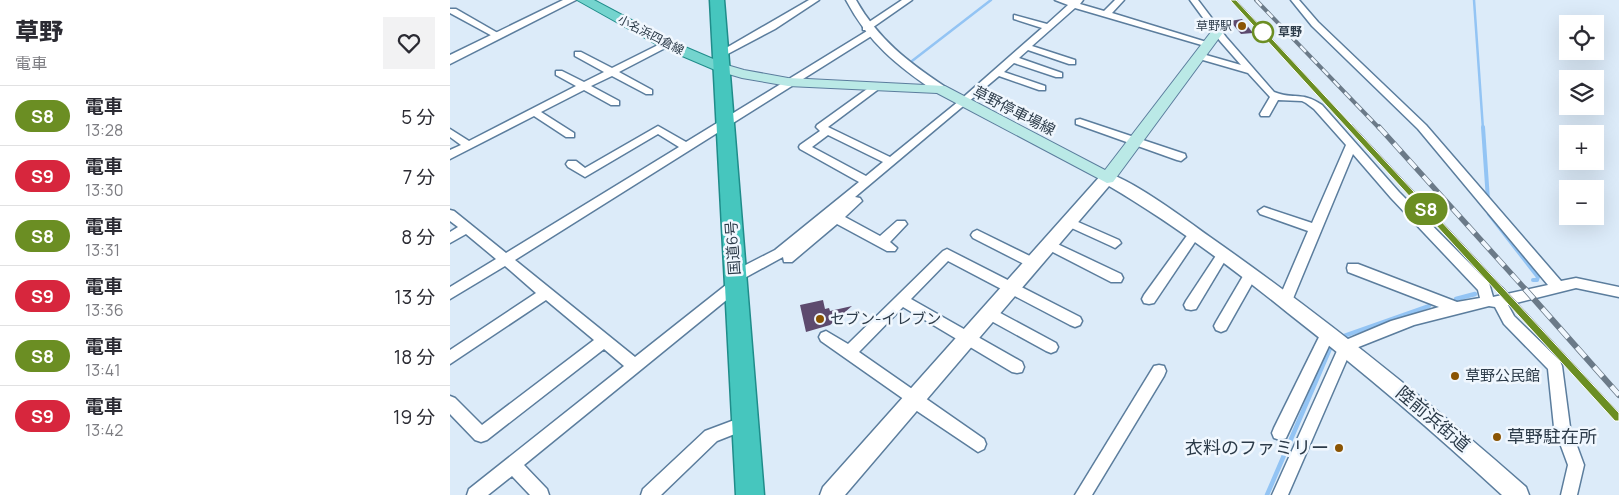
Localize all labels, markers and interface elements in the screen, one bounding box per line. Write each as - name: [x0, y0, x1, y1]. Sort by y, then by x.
- street label: 小名浜四倉線: [615, 11, 687, 58]
- text: 草野: [15, 14, 63, 47]
- map controls: [1559, 15, 1604, 225]
- button: locate: [1559, 15, 1604, 60]
- button: heart: [383, 17, 435, 69]
- place label: 草野駅: [1196, 17, 1232, 34]
- marker: 草野駅: [1236, 20, 1248, 32]
- marker: 草野: [1252, 21, 1274, 43]
- place label: 草野: [1278, 23, 1302, 40]
- text: 電車: [15, 52, 47, 74]
- button: layers: [1559, 70, 1604, 115]
- street label: 草野停車場線: [969, 81, 1059, 140]
- text: 電車: [85, 93, 123, 119]
- text: S8: [31, 104, 54, 128]
- text: 5 分: [401, 104, 435, 130]
- text: 13:28: [85, 119, 123, 141]
- button: +: [1559, 125, 1604, 170]
- text: 電車: [85, 153, 123, 179]
- text: S9: [31, 164, 54, 188]
- text: 7 分: [403, 164, 435, 190]
- text: 13:30: [85, 179, 123, 201]
- button: −: [1559, 180, 1604, 225]
- line badge: S8: [1404, 193, 1448, 225]
- text: S8: [1415, 197, 1437, 221]
- text: 電車: [85, 213, 123, 239]
- street label: 国道6号: [720, 220, 745, 276]
- text: S8: [31, 224, 54, 248]
- text: 8 分: [401, 224, 435, 250]
- text: 13:31: [85, 239, 120, 261]
- text: 電車: [85, 273, 123, 299]
- text: S9: [31, 284, 54, 308]
- text: 13 分: [394, 284, 435, 310]
- text: 13:36: [85, 299, 124, 321]
- place label: セブン-イレブン: [830, 308, 941, 329]
- marker: セブン-イレブン: [814, 313, 826, 325]
- text: 電車: [85, 333, 123, 359]
- text: S8: [31, 344, 54, 368]
- text: 18 分: [394, 344, 435, 370]
- text: 13:41: [85, 359, 121, 381]
- place label: 草野公民館: [1465, 365, 1540, 386]
- marker: 草野公民館: [1449, 370, 1461, 382]
- street label: 陸前浜街道: [1391, 380, 1476, 456]
- text: 電車: [85, 393, 123, 419]
- text: S9: [31, 404, 54, 428]
- text: 19 分: [393, 404, 435, 430]
- text: 13:42: [85, 419, 123, 441]
- place label: 草野駐在所: [1507, 424, 1597, 448]
- marker: 草野駐在所: [1491, 431, 1503, 443]
- place label: 衣料のファミリー: [1185, 435, 1329, 459]
- marker: 衣料のファミリー: [1333, 442, 1345, 454]

